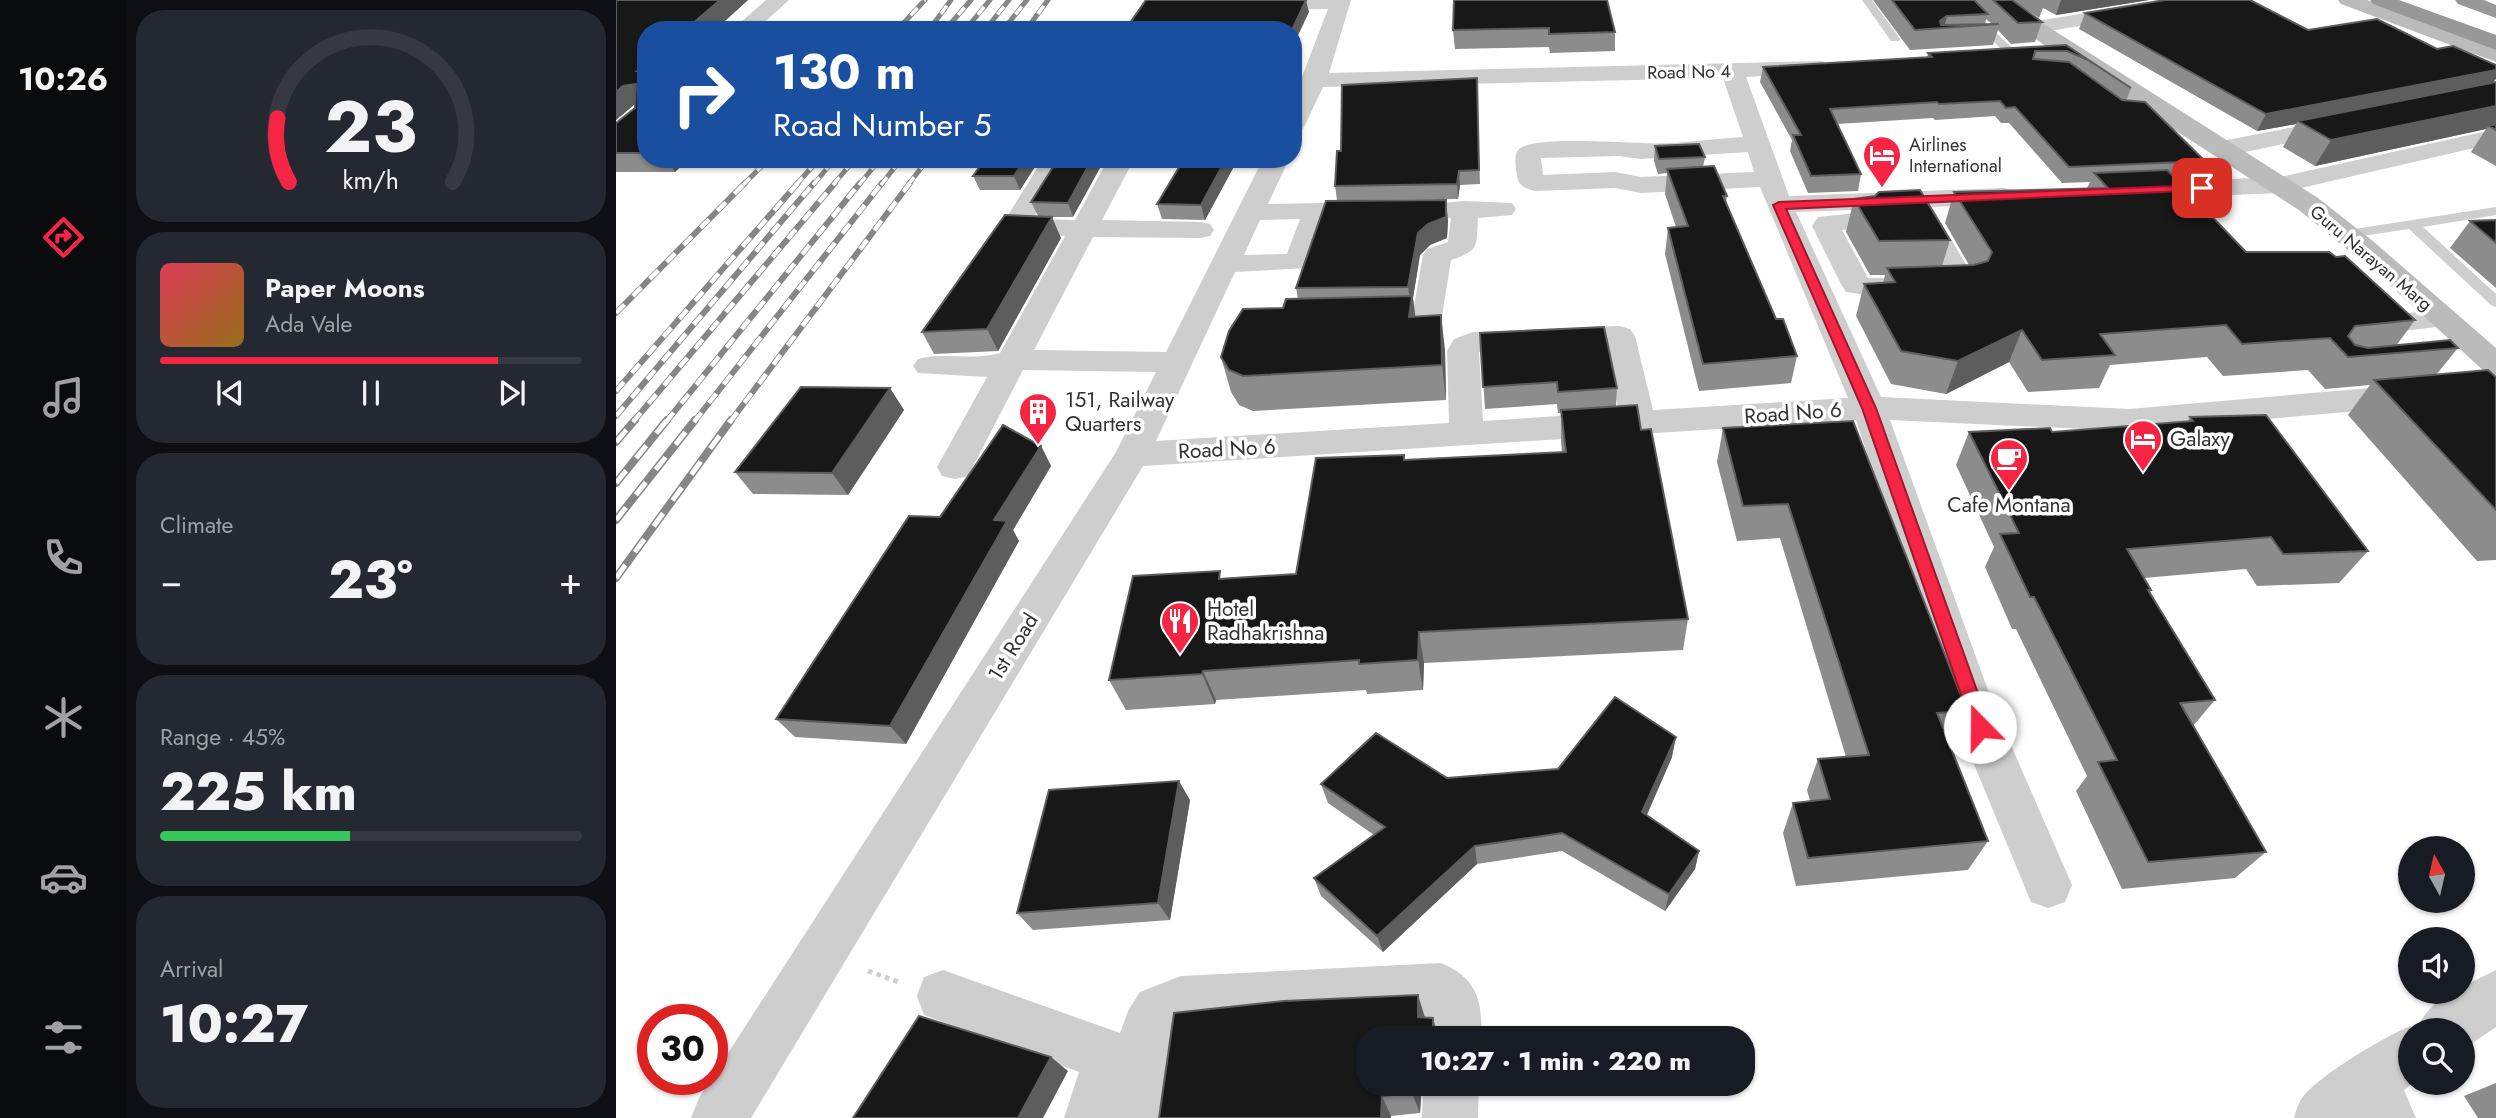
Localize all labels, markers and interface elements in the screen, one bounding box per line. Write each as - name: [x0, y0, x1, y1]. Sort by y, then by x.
- text: 130 m: [773, 37, 916, 107]
- icon: right: [658, 49, 749, 140]
- text: 10:26: [18, 56, 108, 102]
- street label: Road No 4: [1647, 58, 1731, 86]
- text: 23: [325, 74, 417, 179]
- text: Road Number 5: [773, 102, 992, 148]
- place label: Airlines International: [1909, 132, 2002, 179]
- hotel icon: Airlines International: [1861, 134, 1903, 189]
- pin: [2172, 158, 2232, 218]
- text: km/h: [343, 162, 399, 198]
- icon: arrive: [2183, 169, 2221, 207]
- street label: Guru Narayan Marg: [2304, 199, 2438, 317]
- icon: directions: [39, 213, 88, 262]
- text: Paper Moons: [265, 269, 425, 307]
- text: Ada Vale: [265, 307, 352, 341]
- icon: music: [39, 373, 88, 422]
- icon: previous: [211, 374, 249, 412]
- icon: pause: [352, 374, 390, 412]
- icon: next: [493, 374, 531, 412]
- place label: 151, Railway Quarters: [1065, 385, 1175, 439]
- building icon: 151, Railway Quarters: [1017, 391, 1059, 446]
- street label: Road No 6: [1743, 395, 1843, 431]
- hotel icon: Galaxy: [2122, 418, 2164, 473]
- place label: Galaxy: [2170, 424, 2230, 454]
- street label: Road No 6: [1177, 431, 1277, 467]
- cafe icon: Cafe Montana: [1988, 437, 2030, 492]
- place label: Cafe Montana: [1947, 490, 2071, 520]
- text: Climate: [160, 508, 233, 542]
- icon: phone: [39, 533, 88, 582]
- text: 23°: [328, 542, 413, 618]
- text: −: [160, 553, 182, 608]
- text: +: [559, 553, 582, 608]
- place label: Hotel Radhakrishna: [1207, 594, 1324, 648]
- restaurant icon: Hotel Radhakrishna: [1159, 600, 1201, 655]
- street label: 1st Road: [981, 607, 1045, 687]
- position arrow: [1943, 690, 2017, 764]
- icon: climate: [39, 693, 88, 742]
- text: Range · 45%: [160, 720, 285, 754]
- text: 225 km: [160, 754, 357, 830]
- north arrow: [2398, 836, 2474, 914]
- map controls: [2398, 836, 2475, 1095]
- icon: car: [39, 853, 88, 902]
- button: sound: [2398, 927, 2475, 1004]
- text: Arrival: [160, 952, 223, 986]
- text: 10:27: [160, 986, 308, 1062]
- speed limit sign: 30: [637, 1004, 728, 1095]
- icon: filters: [39, 1013, 88, 1062]
- button: search: [2398, 1018, 2475, 1095]
- text: 10:27 · 1 min · 220 m: [1420, 1042, 1691, 1080]

